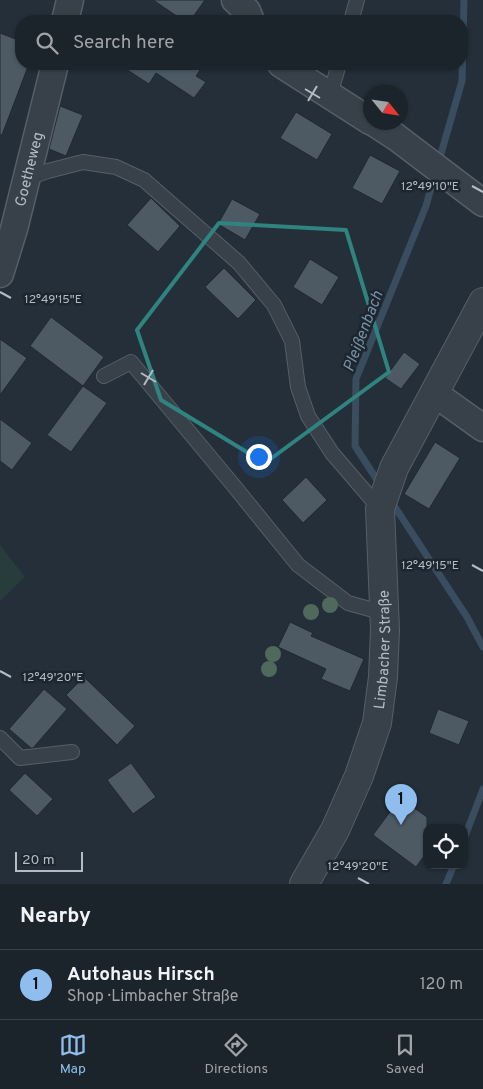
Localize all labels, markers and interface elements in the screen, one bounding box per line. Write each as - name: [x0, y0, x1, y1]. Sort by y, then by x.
- search box: [15, 15, 468, 70]
- icon: search: [33, 29, 61, 57]
- text: Search here: [73, 31, 175, 55]
- north arrow: [363, 85, 408, 130]
- street label: Goetheweg: [12, 130, 49, 209]
- text: 12°49'10"E: [401, 179, 459, 195]
- water label: Pleißenbach: [339, 288, 389, 375]
- text: 12°49'15"E: [24, 292, 82, 308]
- your location: [246, 444, 272, 470]
- text: 12°49'15"E: [401, 558, 459, 574]
- street label: Limbacher Straße: [371, 590, 396, 710]
- text: 12°49'20"E: [23, 670, 83, 686]
- pin: 1: [385, 784, 417, 825]
- map controls: [423, 824, 468, 869]
- button: locate: [423, 824, 468, 869]
- scale bar: [15, 849, 82, 872]
- text: 20 m: [22, 852, 55, 869]
- text: 12°49'20"E: [328, 859, 388, 875]
- text: Nearby: [20, 903, 91, 930]
- text: Autohaus Hirsch: [67, 963, 215, 987]
- text: 1: [33, 975, 39, 995]
- text: 120 m: [420, 975, 463, 995]
- text: Shop · Limbacher Straße: [67, 987, 238, 1007]
- tab: Map: [59, 1031, 87, 1078]
- tab: Directions: [204, 1031, 268, 1078]
- tab: Saved: [386, 1031, 424, 1078]

